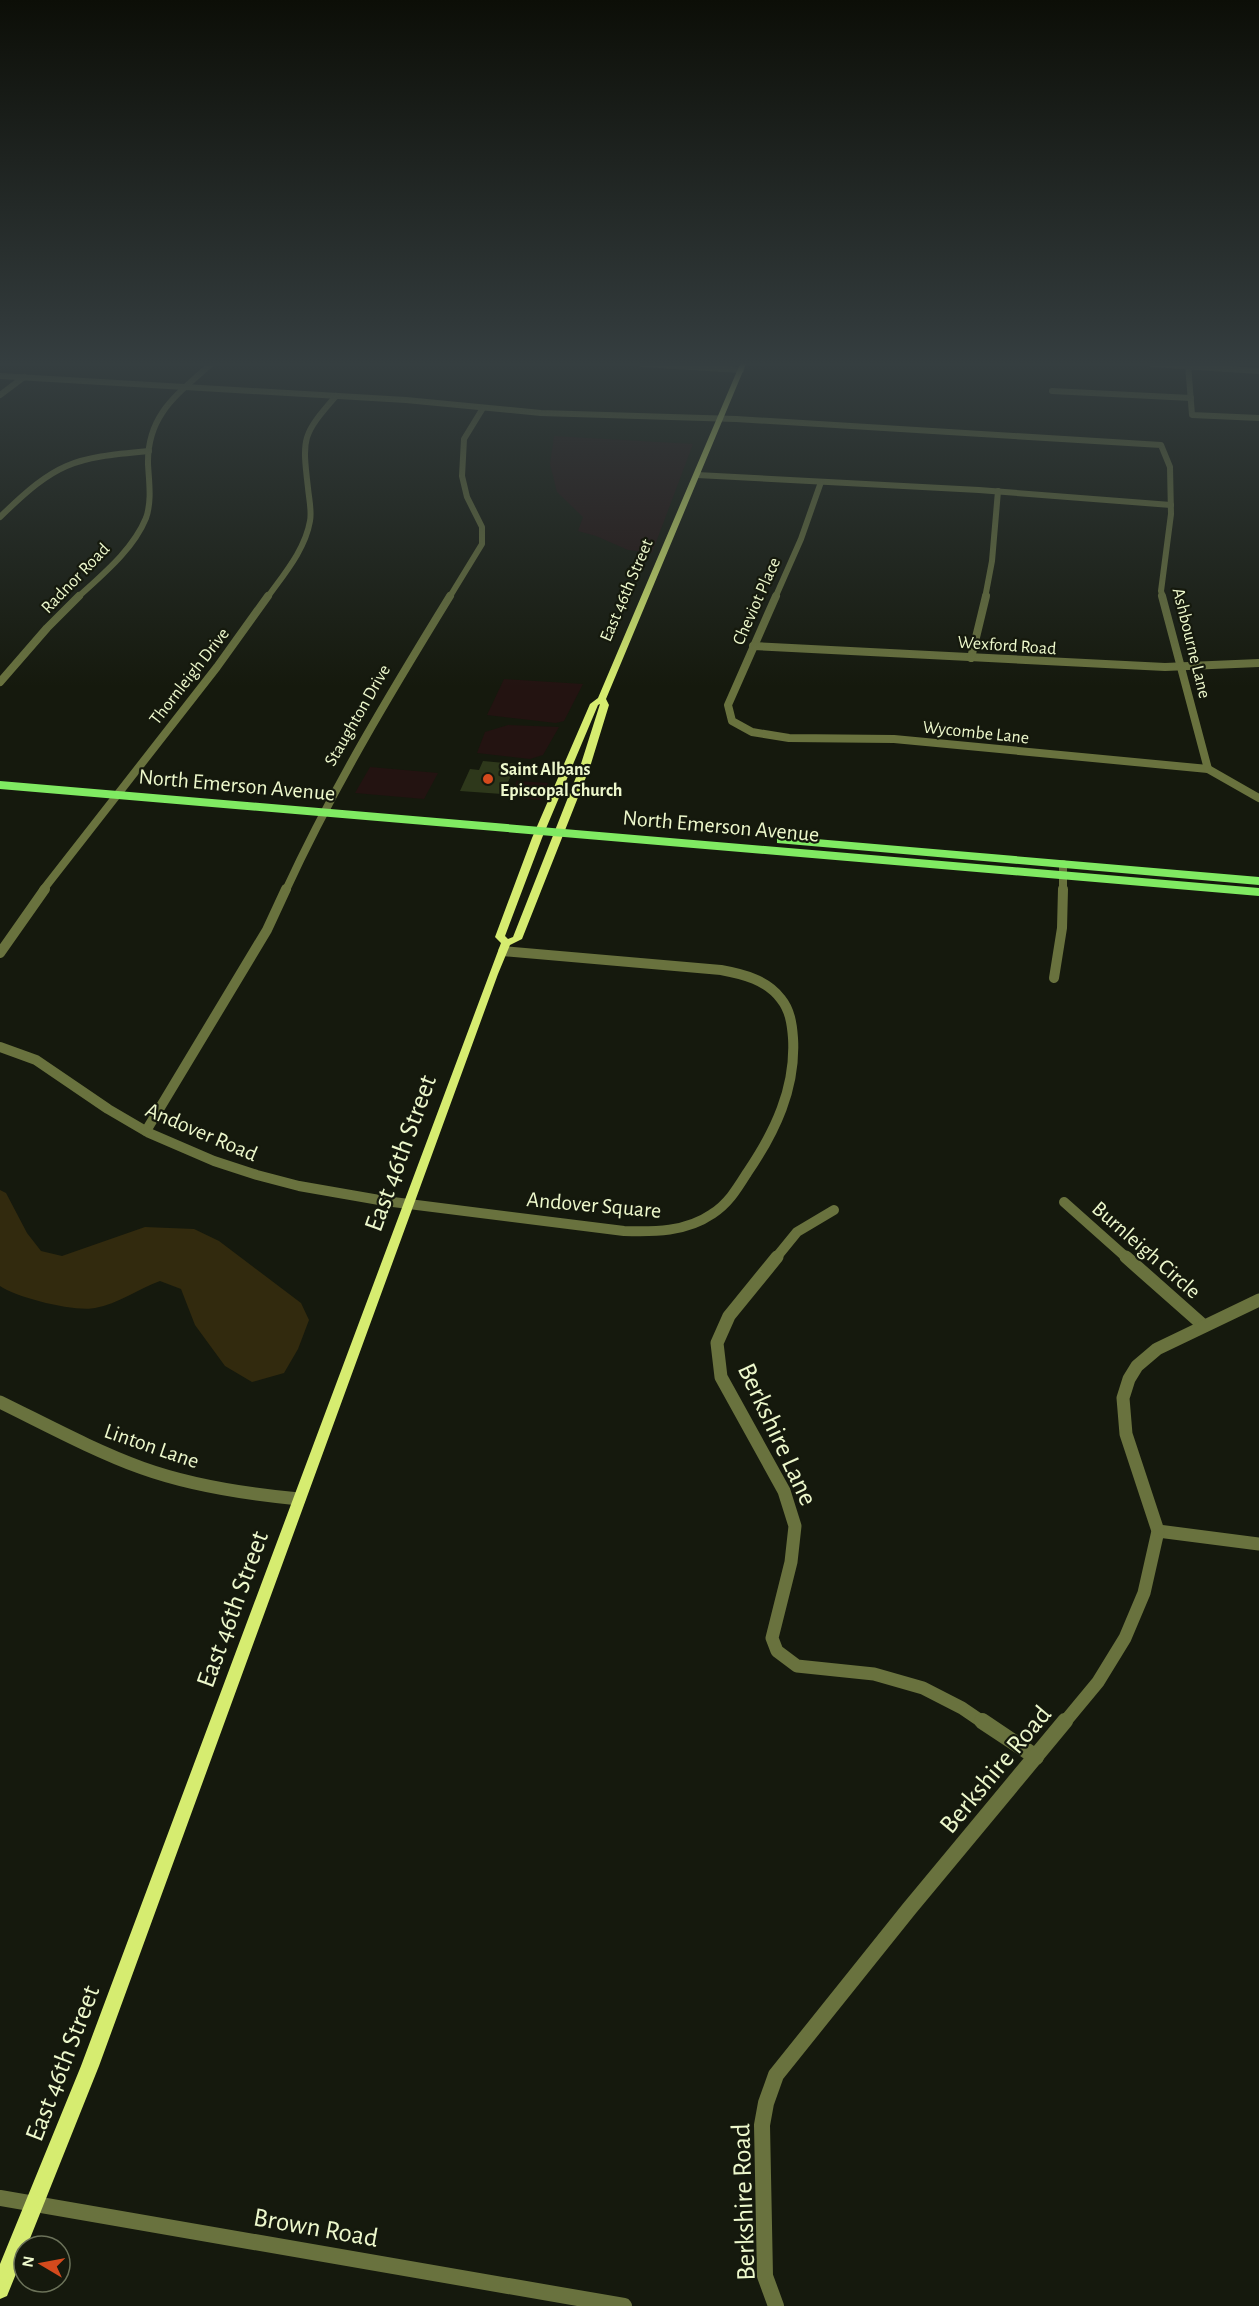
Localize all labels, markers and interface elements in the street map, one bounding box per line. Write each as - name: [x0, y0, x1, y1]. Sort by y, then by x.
- street label: East 46th Street: [597, 536, 657, 644]
- street label: Radnor Road: [38, 540, 113, 617]
- street label: Cheviot Place: [730, 555, 784, 648]
- street label: Ashbourne Lane: [1169, 586, 1213, 700]
- street label: Thornleigh Drive: [147, 625, 233, 728]
- street label: Wexford Road: [957, 634, 1057, 658]
- street label: Staughton Drive: [322, 662, 394, 769]
- street label: Wycombe Lane: [922, 718, 1030, 748]
- place label: Saint Albans Episcopal Church: [500, 761, 622, 800]
- street label: North Emerson Avenue: [138, 765, 336, 805]
- marker: Saint Albans Episcopal Church: [481, 772, 495, 786]
- street label: North Emerson Avenue: [622, 806, 820, 846]
- street label: East 46th Street: [360, 1071, 441, 1235]
- street label: Andover Road: [142, 1098, 261, 1165]
- street label: Andover Square: [526, 1188, 662, 1222]
- street label: Burnleigh Circle: [1088, 1197, 1205, 1303]
- street label: Berkshire Lane: [733, 1359, 822, 1510]
- street label: Linton Lane: [101, 1419, 202, 1472]
- street label: East 46th Street: [192, 1527, 273, 1691]
- street label: Berkshire Road: [934, 1700, 1056, 1838]
- street label: East 46th Street: [20, 1981, 105, 2145]
- street label: Berkshire Road: [727, 2123, 760, 2281]
- street label: Brown Road: [251, 2203, 380, 2252]
- north arrow: [12, 2234, 72, 2294]
- text: N: [19, 2255, 37, 2268]

